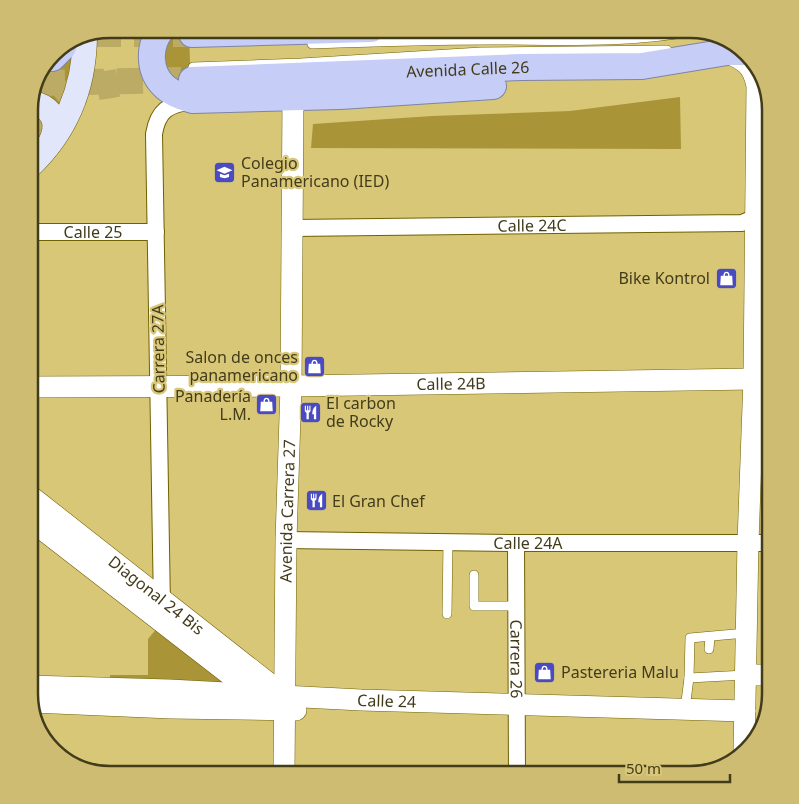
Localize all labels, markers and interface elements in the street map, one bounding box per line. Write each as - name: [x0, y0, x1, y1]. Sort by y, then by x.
- street label: Avenida Calle 26: [406, 56, 530, 83]
- place label: Colegio Panamericano (IED): [241, 152, 389, 192]
- school or university icon: Colegio Panamericano (IED): [213, 160, 237, 184]
- street label: Calle 24C: [497, 214, 567, 237]
- street label: Calle 25: [64, 221, 122, 243]
- shop icon: Bike Kontrol: [714, 266, 738, 290]
- place label: Bike Kontrol: [618, 267, 710, 289]
- street label: Carrera 27A: [146, 304, 170, 394]
- place label: Salon de onces panamericano: [185, 346, 298, 386]
- shop icon: Salon de onces panamericano: [302, 354, 326, 378]
- street label: Calle 24B: [416, 372, 486, 395]
- place label: Panadería L.M.: [175, 385, 251, 425]
- place label: El carbon de Rocky: [326, 392, 396, 432]
- shop icon: Panadería L.M.: [255, 393, 279, 417]
- restaurant icon: El carbon de Rocky: [298, 400, 322, 424]
- street label: Avenida Carrera 27: [275, 439, 300, 583]
- restaurant icon: El Gran Chef: [304, 489, 328, 513]
- place label: El Gran Chef: [332, 490, 426, 512]
- street label: Calle 24A: [493, 532, 563, 554]
- street label: Diagonal 24 Bis: [104, 551, 209, 640]
- street label: Carrera 26: [505, 620, 528, 698]
- shop icon: Pastereria Malu: [533, 660, 557, 684]
- place label: Pastereria Malu: [561, 661, 679, 683]
- street label: Calle 24: [357, 689, 416, 713]
- scale bar: [619, 752, 730, 784]
- text: 50 m: [626, 758, 661, 778]

